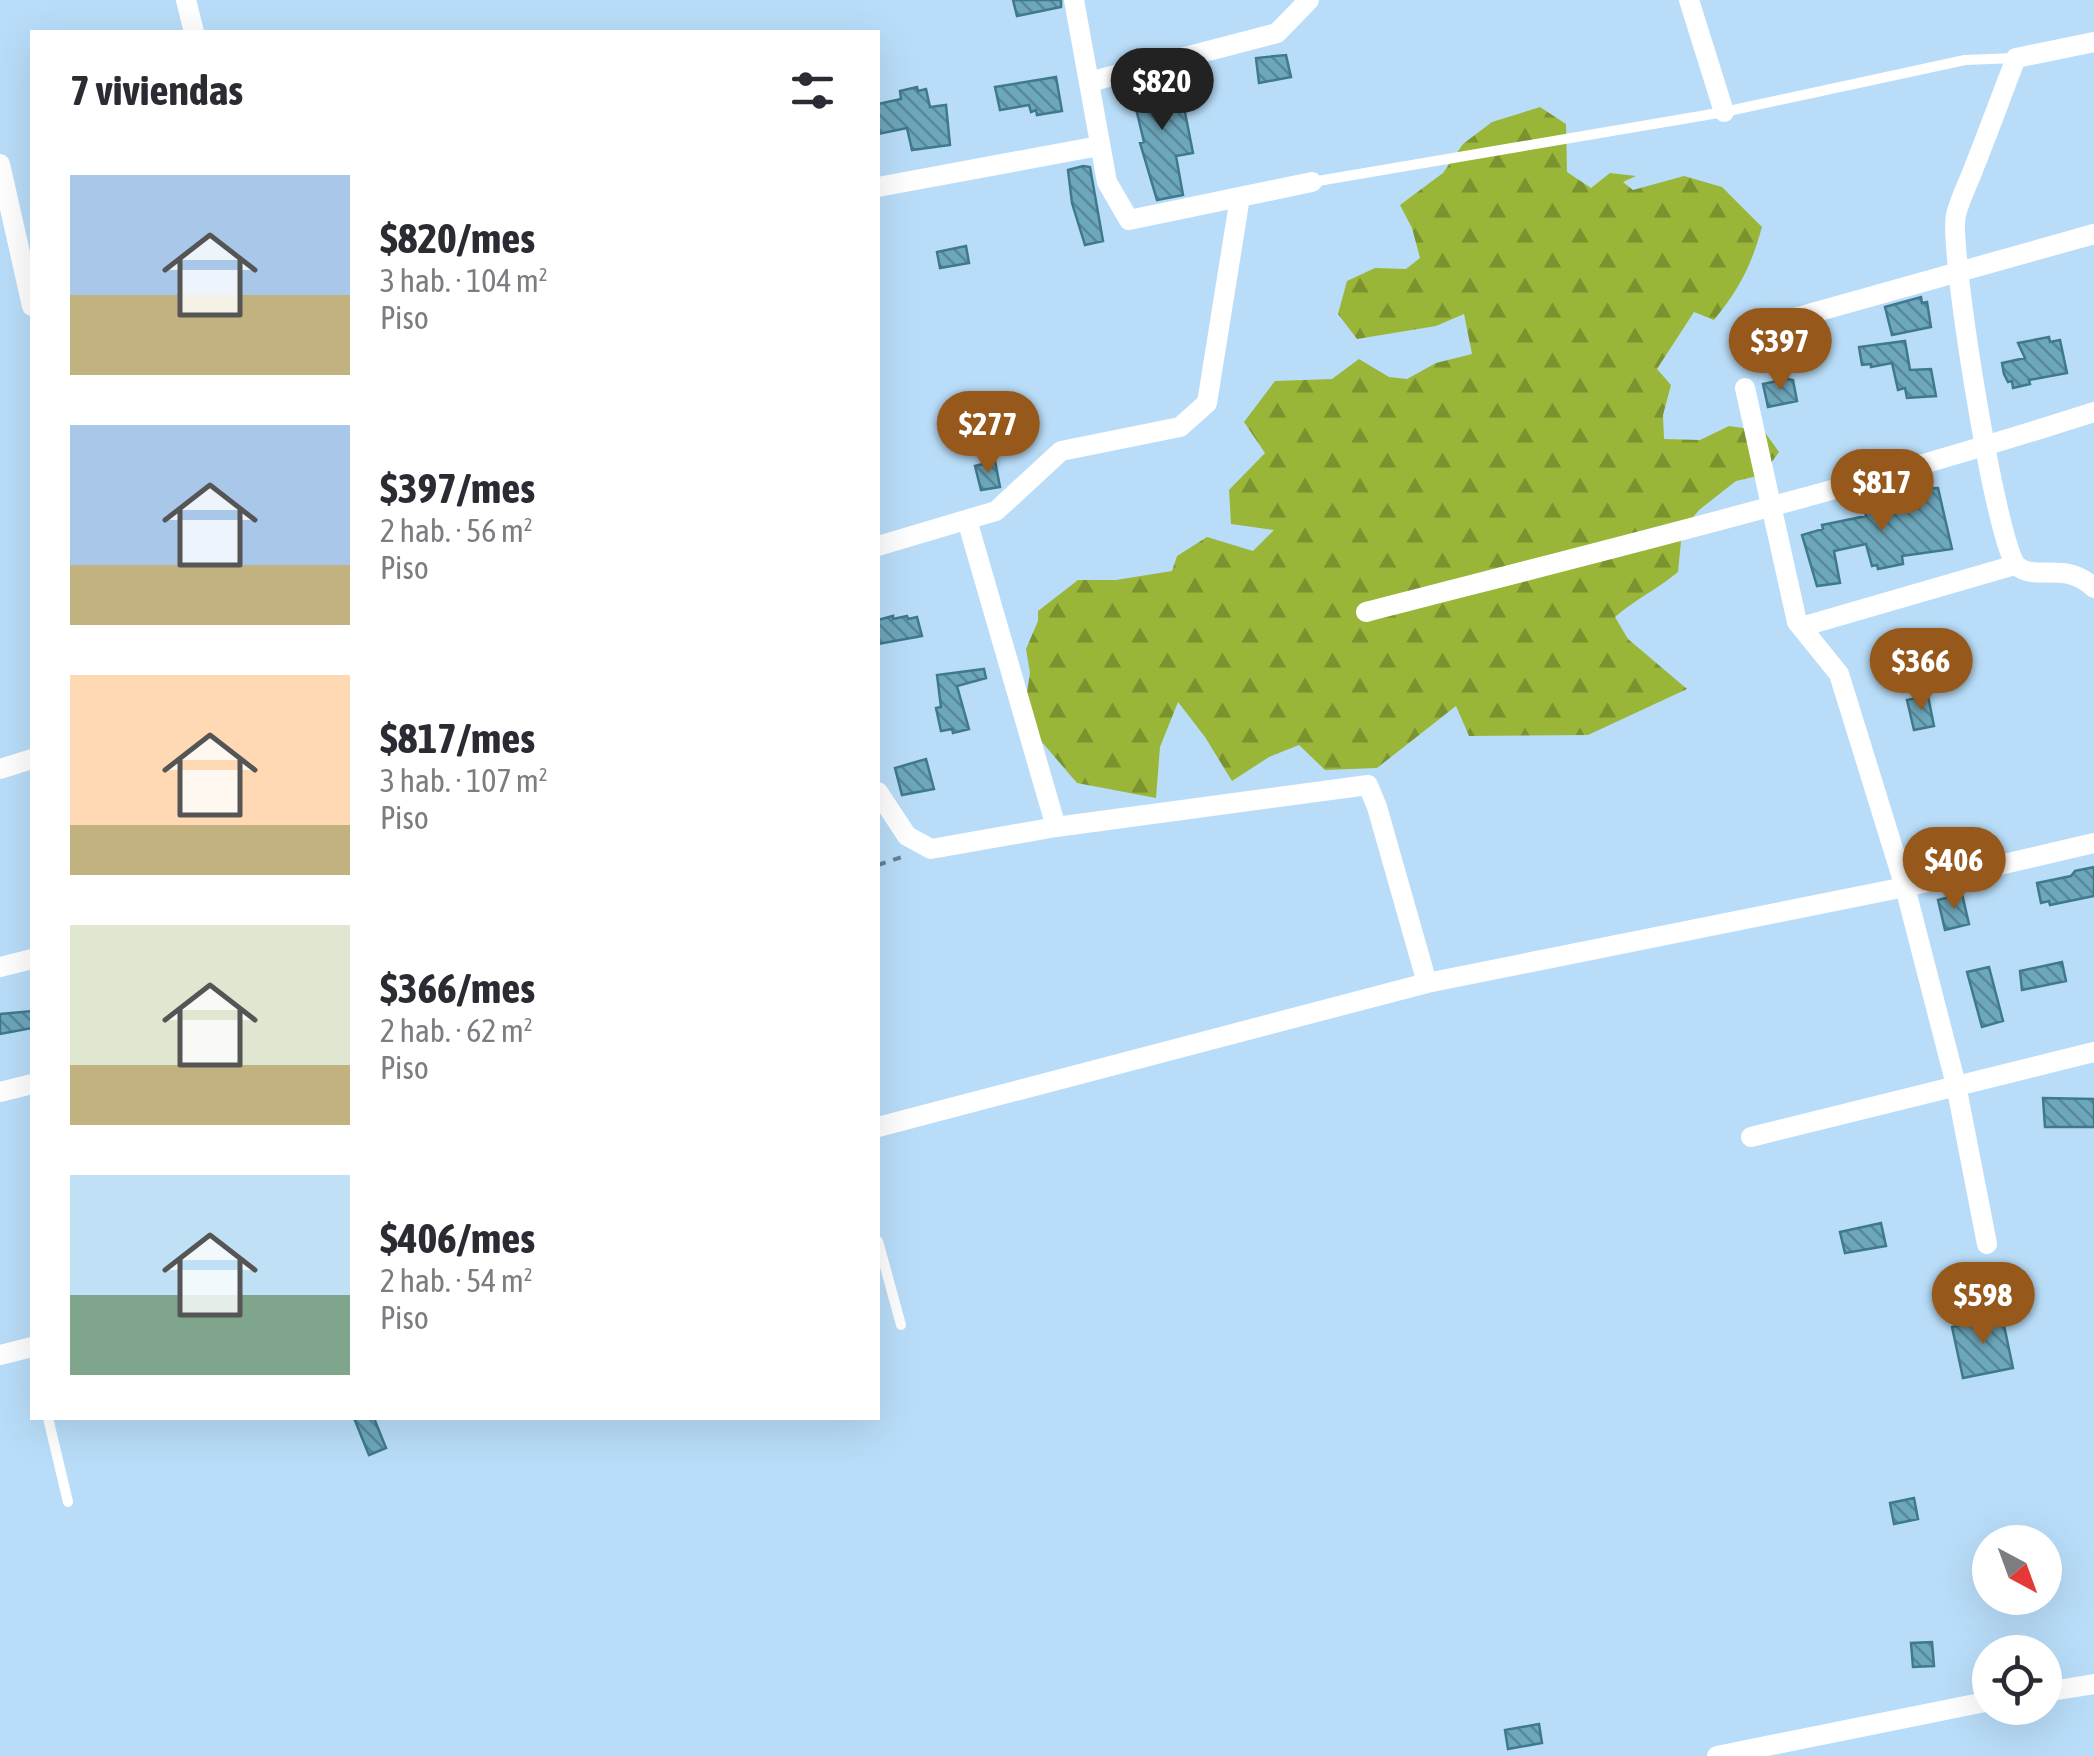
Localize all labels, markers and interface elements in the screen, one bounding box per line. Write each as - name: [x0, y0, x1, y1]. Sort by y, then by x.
- pin: $820: [1103, 48, 1221, 133]
- text: $820: [1133, 62, 1191, 99]
- icon: filters: [785, 63, 840, 118]
- text: 7 viviendas: [70, 66, 243, 114]
- text: $820/mes: [380, 214, 535, 262]
- icon: home: [150, 215, 270, 335]
- text: 3 hab. · 104 m²: [380, 262, 548, 299]
- text: Piso: [380, 299, 429, 336]
- pin: $397: [1721, 308, 1839, 393]
- text: $397: [1751, 322, 1809, 359]
- pin: $277: [929, 391, 1047, 476]
- text: $277: [959, 405, 1017, 442]
- pin: $817: [1823, 449, 1941, 534]
- text: $817: [1853, 463, 1911, 500]
- text: $397/mes: [380, 464, 535, 512]
- icon: home: [150, 465, 270, 585]
- text: 2 hab. · 56 m²: [380, 512, 533, 549]
- text: Piso: [380, 549, 429, 586]
- pin: $366: [1862, 628, 1980, 713]
- text: $366: [1892, 642, 1950, 679]
- text: $817/mes: [380, 714, 535, 762]
- icon: home: [150, 715, 270, 835]
- text: 3 hab. · 107 m²: [380, 762, 548, 799]
- text: Piso: [380, 799, 429, 836]
- pin: $406: [1895, 827, 2013, 912]
- text: $406: [1925, 841, 1983, 878]
- text: $366/mes: [380, 964, 535, 1012]
- icon: home: [150, 965, 270, 1085]
- text: 2 hab. · 62 m²: [380, 1012, 533, 1049]
- text: Piso: [380, 1049, 429, 1086]
- text: $406/mes: [380, 1214, 535, 1262]
- icon: home: [150, 1215, 270, 1335]
- text: 2 hab. · 54 m²: [380, 1262, 533, 1299]
- pin: $598: [1924, 1262, 2042, 1347]
- text: $598: [1954, 1276, 2012, 1313]
- text: Piso: [380, 1299, 429, 1336]
- north arrow: [1972, 1525, 2062, 1615]
- map controls: [1972, 1525, 2062, 1725]
- button: locate: [1972, 1635, 2062, 1725]

